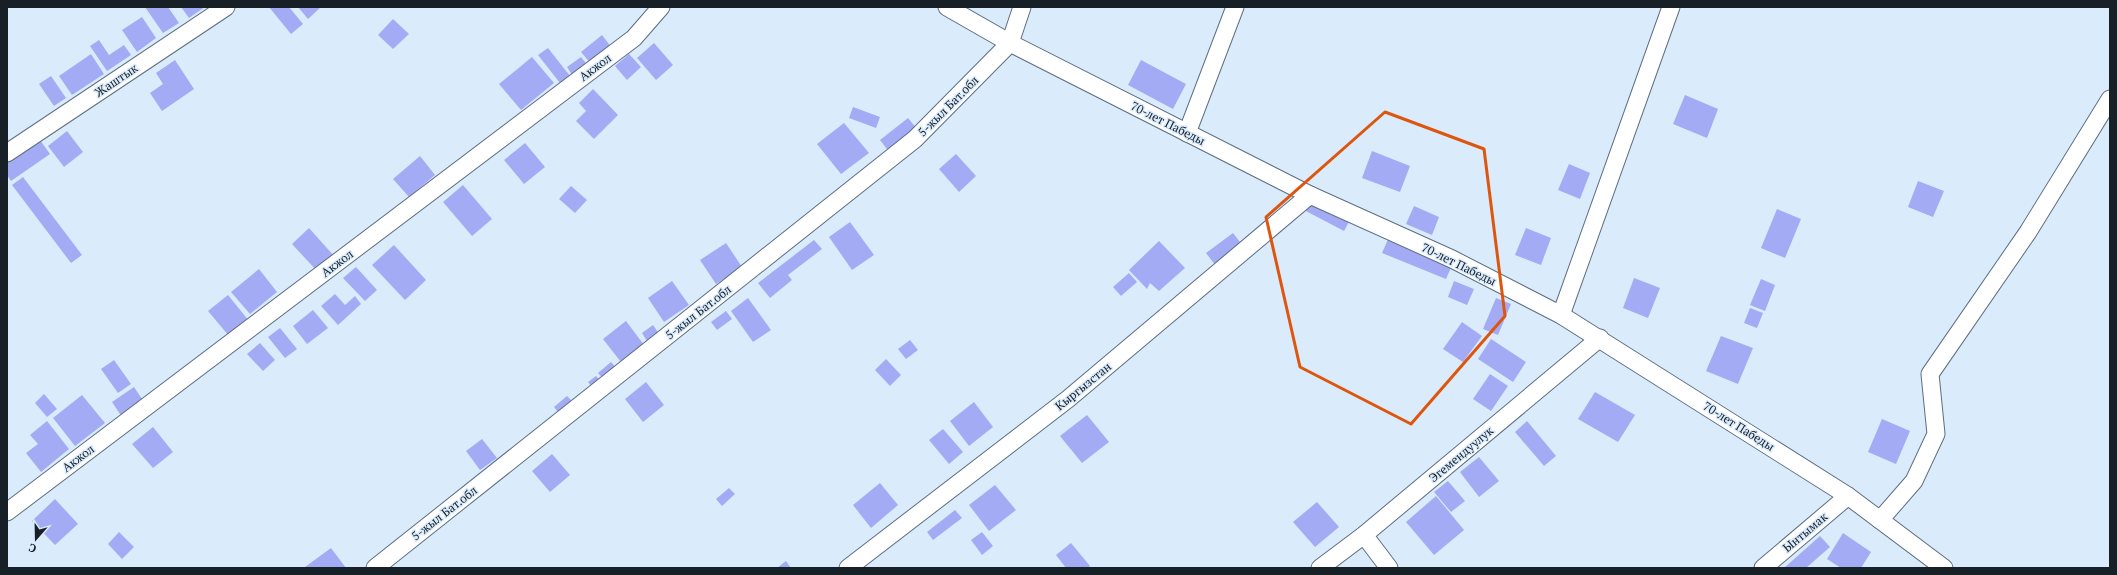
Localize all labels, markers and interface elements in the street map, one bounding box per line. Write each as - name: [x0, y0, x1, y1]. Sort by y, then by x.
- street label: Акжол: [576, 50, 614, 84]
- street label: Жаштык: [92, 60, 141, 100]
- street label: 5-жыл Бат.обл: [915, 72, 982, 139]
- street label: 70-лет Пабеды: [1128, 98, 1208, 148]
- street label: 70-лет Пабеды: [1419, 239, 1499, 289]
- street label: Акжол: [318, 246, 356, 280]
- street label: 5-жыл Бат.обл: [662, 281, 734, 342]
- street label: Кыргызстан: [1052, 359, 1114, 413]
- street label: 70-лет Пабеды: [1700, 398, 1778, 454]
- street label: Эгемендуулук: [1426, 423, 1496, 485]
- street label: Акжол: [59, 441, 97, 475]
- street label: 5-жыл Бат.обл: [408, 482, 480, 543]
- street label: Ынтымак: [1780, 509, 1831, 555]
- north arrow: [16, 519, 56, 559]
- text: С: [27, 541, 38, 556]

